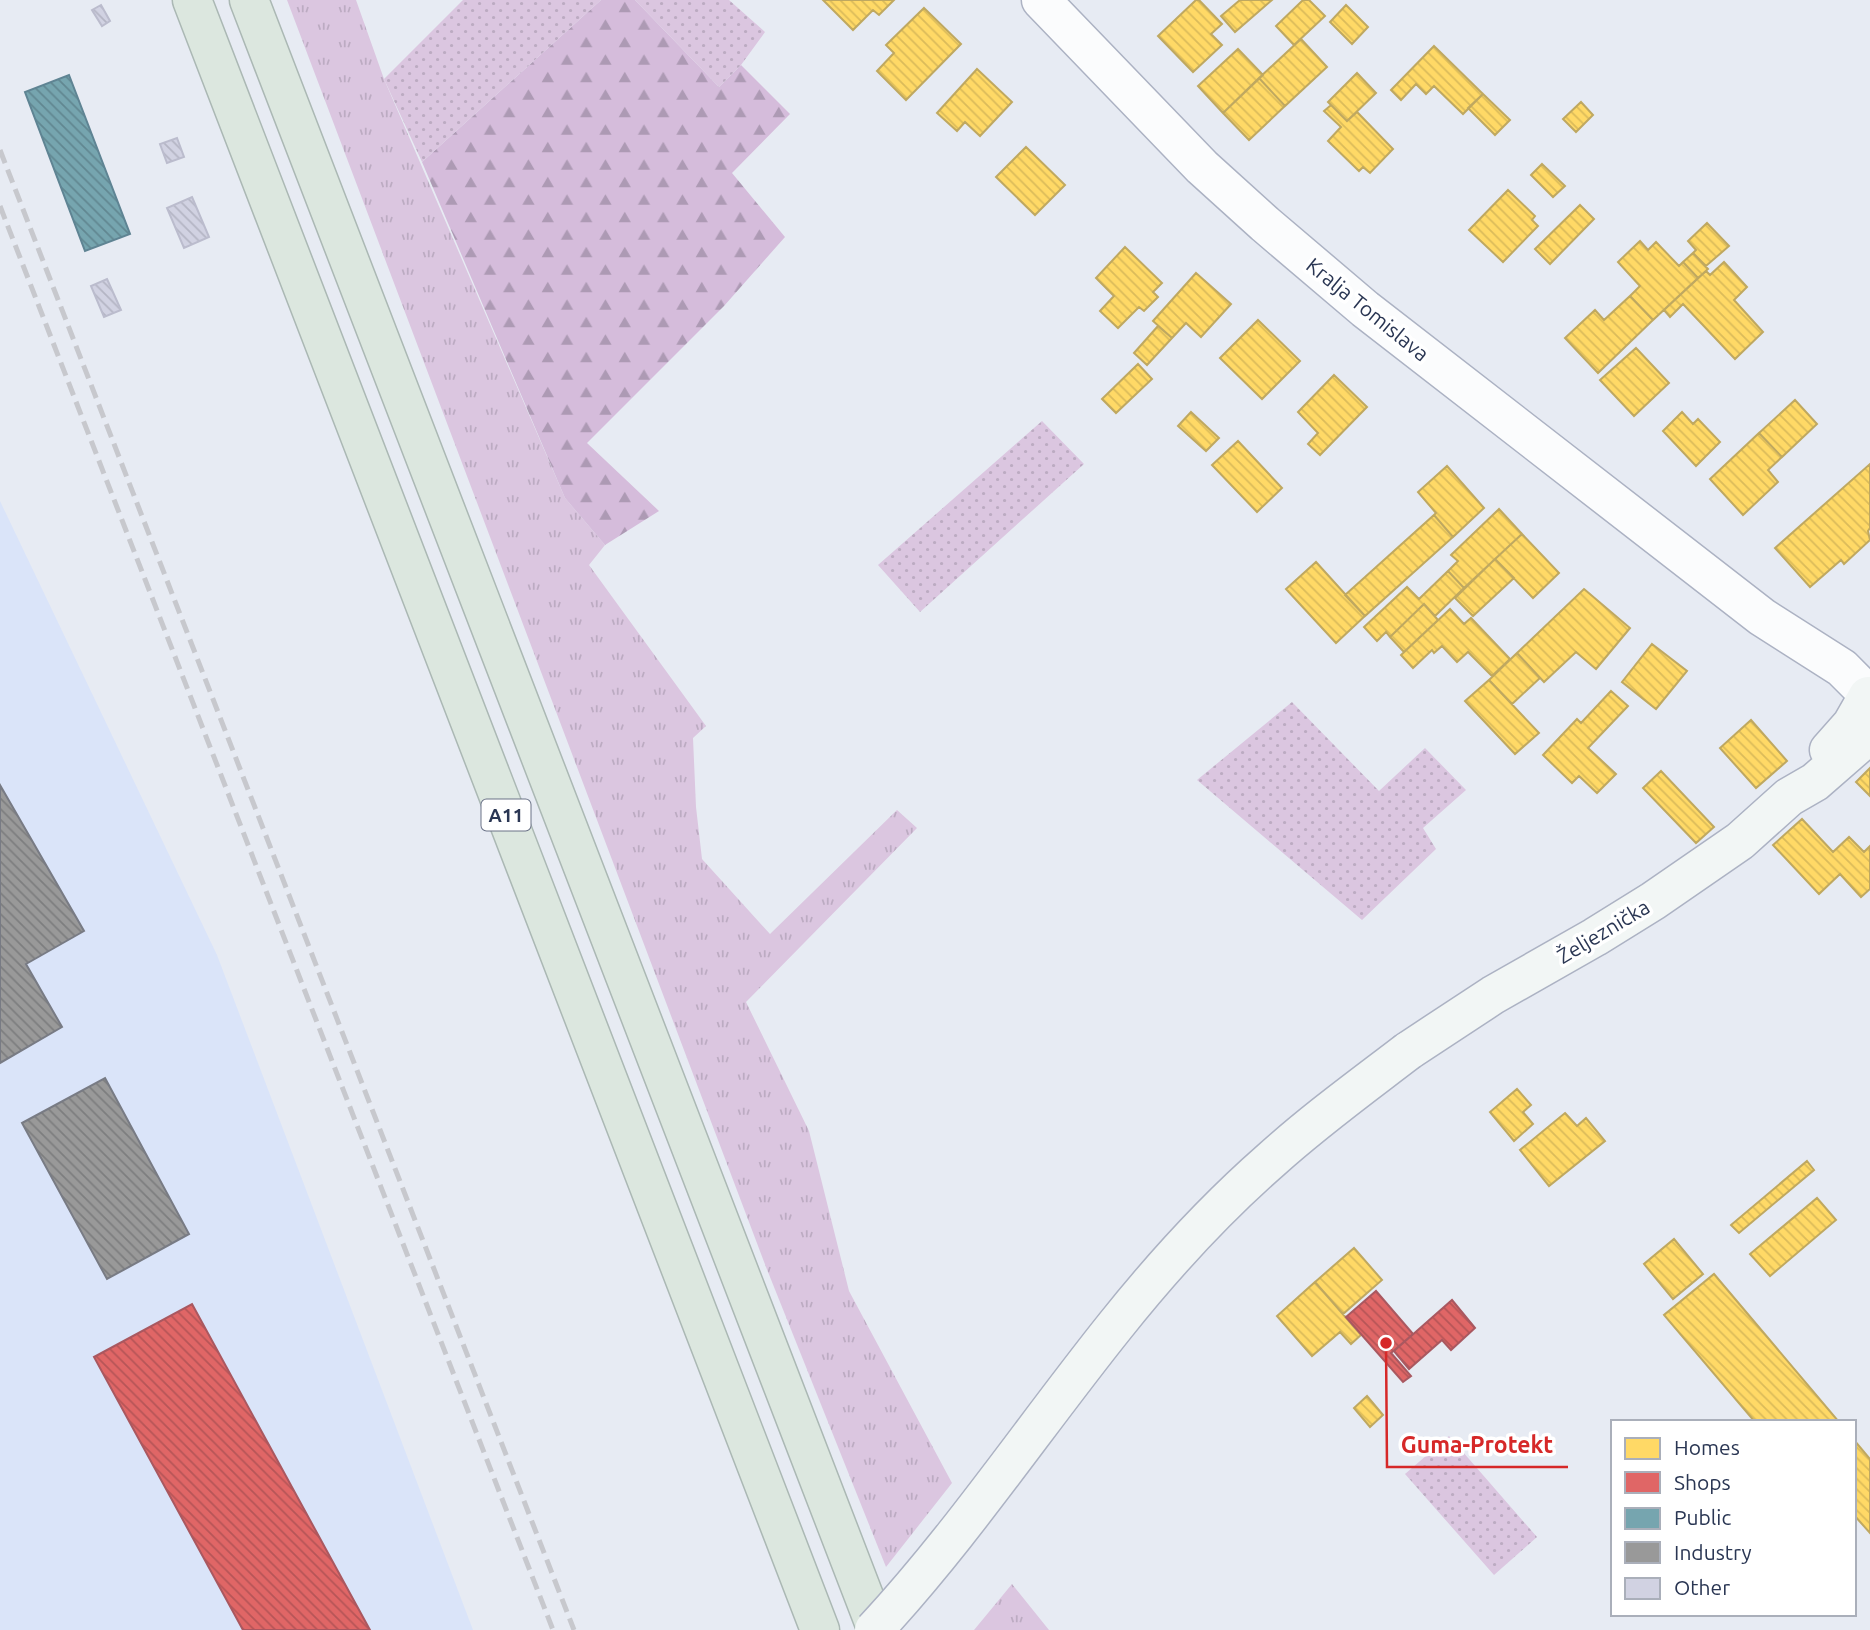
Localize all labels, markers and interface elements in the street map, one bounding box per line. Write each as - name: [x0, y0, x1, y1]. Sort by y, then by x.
- street label: Kralja Tomislava: [1302, 252, 1434, 366]
- road number: A11: [482, 800, 530, 830]
- street label: Željeznička: [1552, 894, 1654, 968]
- legend: [1611, 1420, 1856, 1616]
- callout: Guma-Protekt: [1387, 1423, 1568, 1467]
- text: Guma-Protekt: [1401, 1432, 1553, 1457]
- text: Homes: [1674, 1435, 1740, 1459]
- text: Shops: [1674, 1470, 1731, 1494]
- text: Public: [1674, 1505, 1731, 1529]
- text: Industry: [1674, 1540, 1752, 1564]
- text: Other: [1674, 1575, 1730, 1599]

